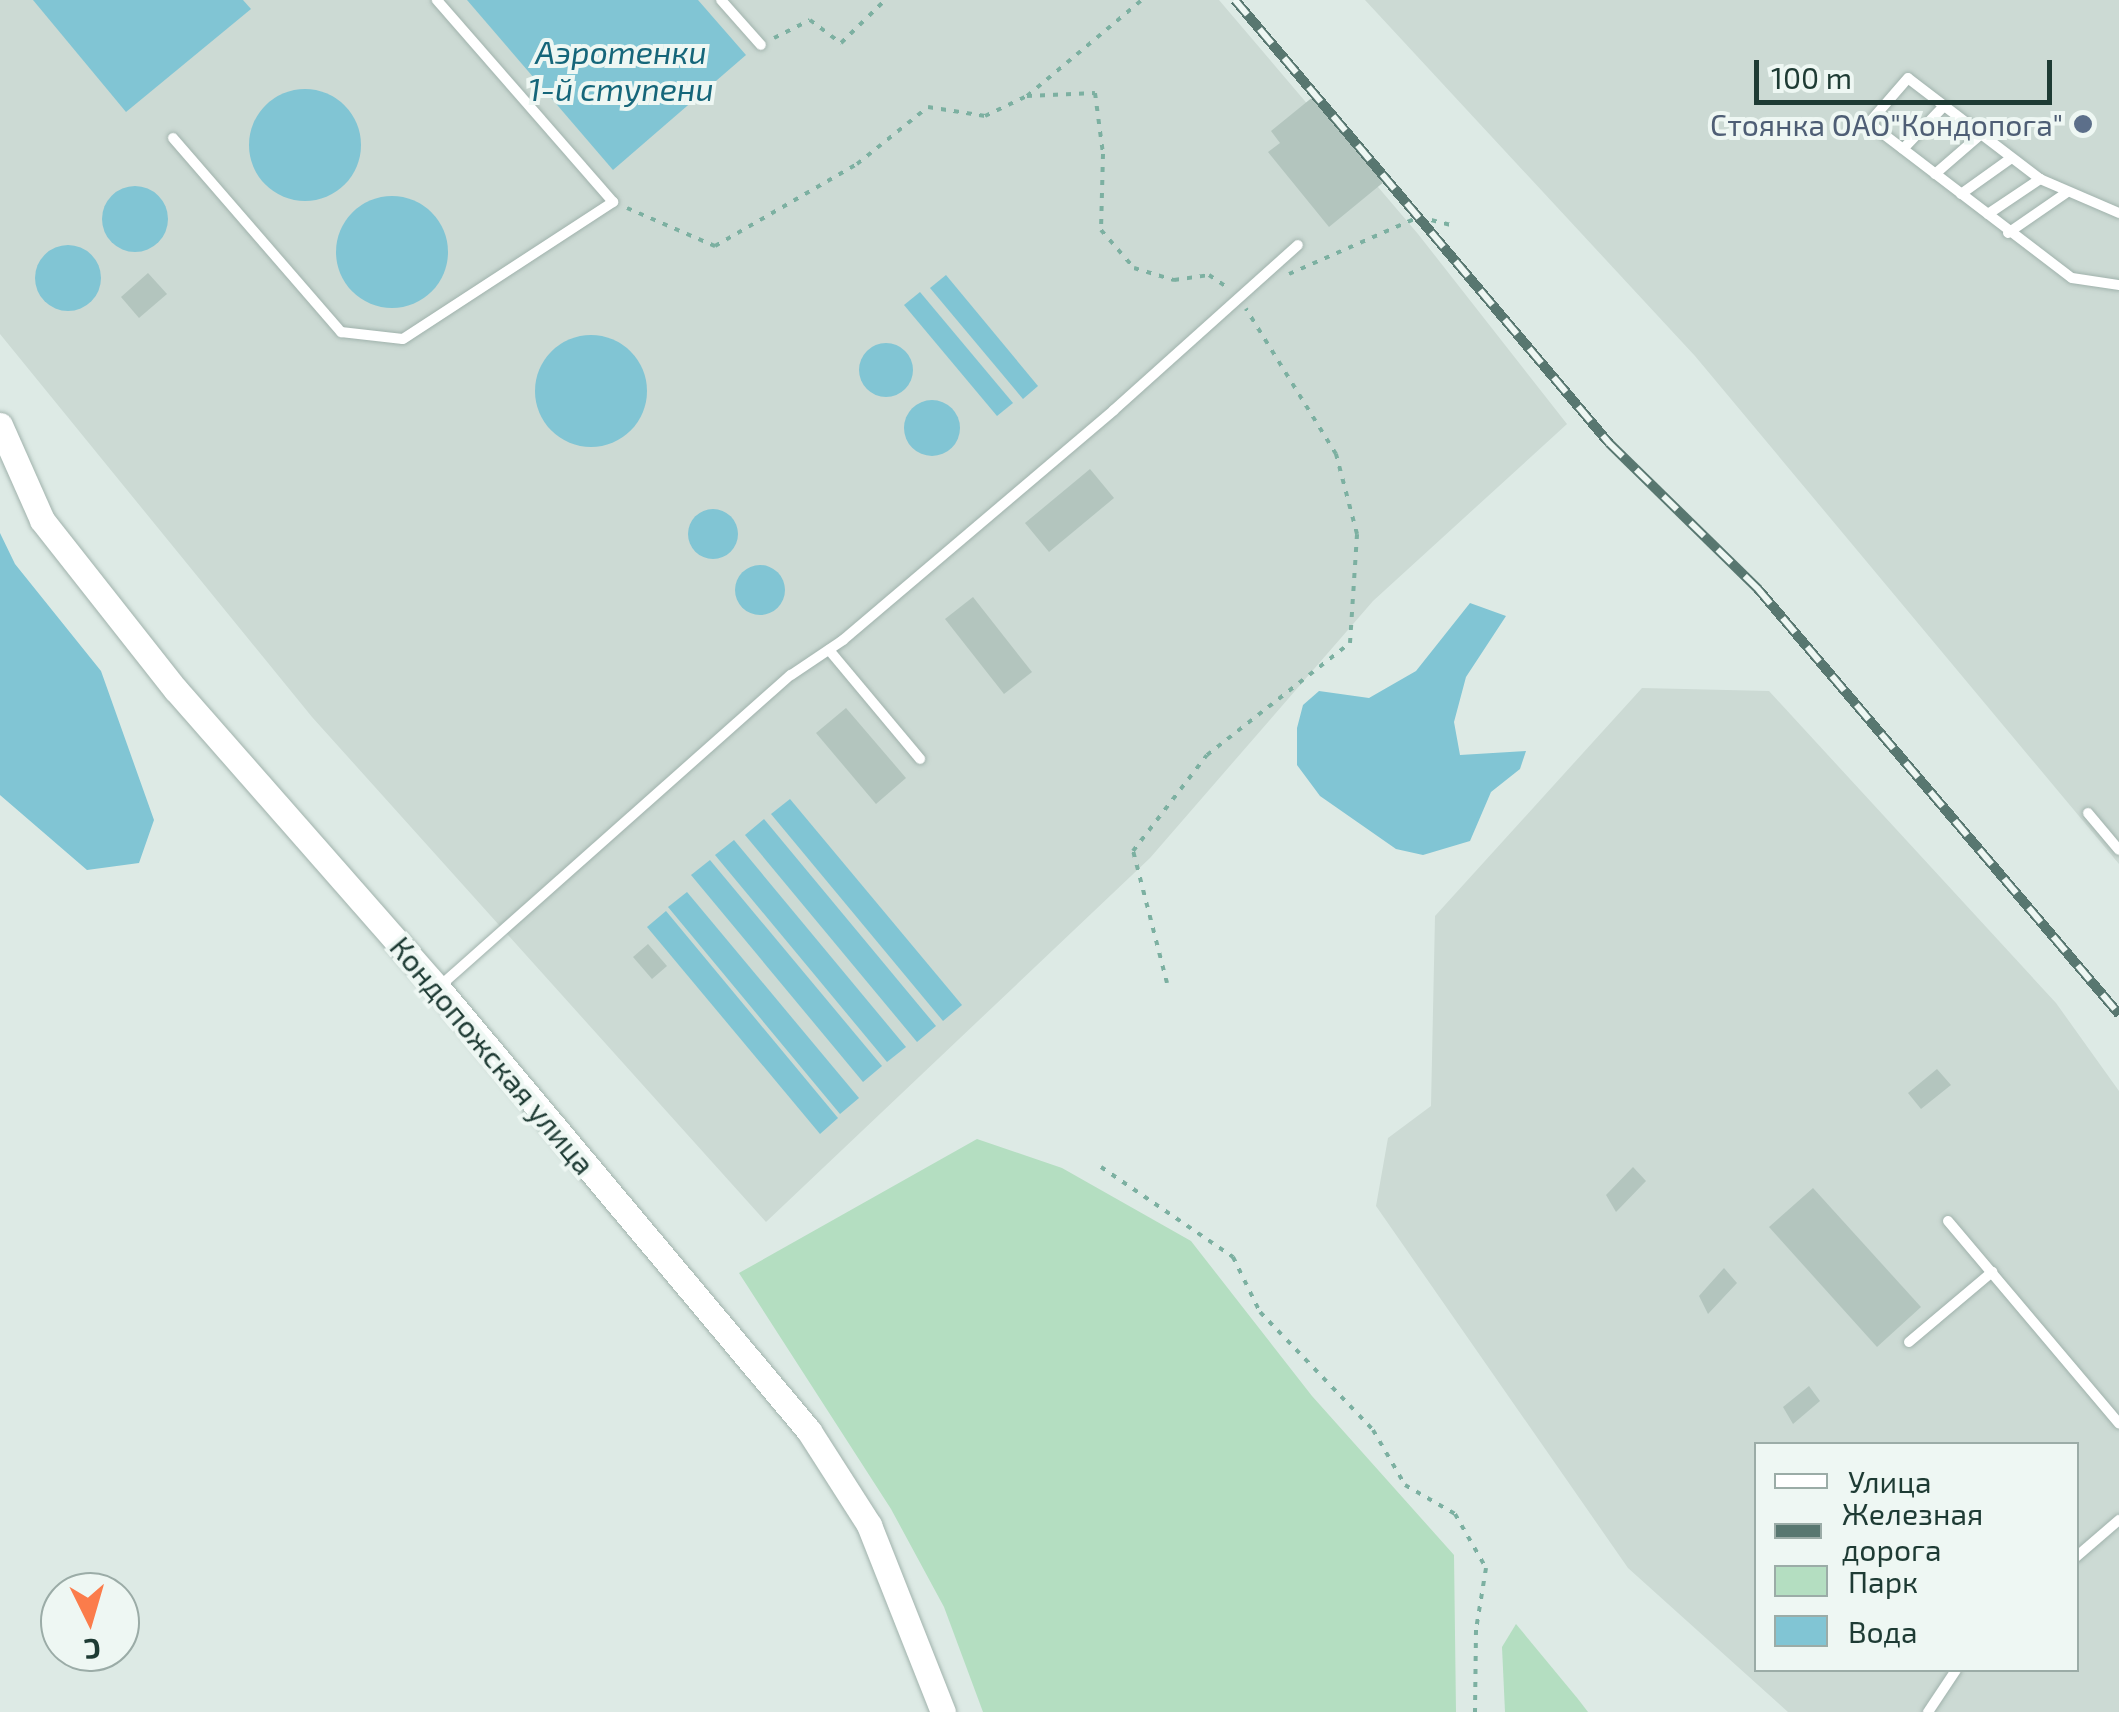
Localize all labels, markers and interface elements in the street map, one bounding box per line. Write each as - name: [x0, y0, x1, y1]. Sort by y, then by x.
- water label: Аэротенки 1-й ступени: [528, 33, 714, 108]
- scale bar: [1759, 40, 2056, 102]
- text: 100 m: [1771, 59, 1852, 95]
- place label: Стоянка ОАО"Кондопога": [1710, 106, 2063, 142]
- marker: Стоянка ОАО"Кондопога": [2072, 113, 2094, 135]
- street label: Кондопожская улица: [383, 929, 603, 1181]
- legend: [1754, 1442, 2079, 1672]
- text: Улица: [1848, 1463, 1932, 1499]
- text: Железная дорога: [1842, 1495, 1983, 1567]
- text: Парк: [1848, 1563, 1918, 1599]
- north arrow: [40, 1572, 140, 1672]
- text: Вода: [1848, 1613, 1918, 1649]
- text: С: [83, 1632, 102, 1668]

